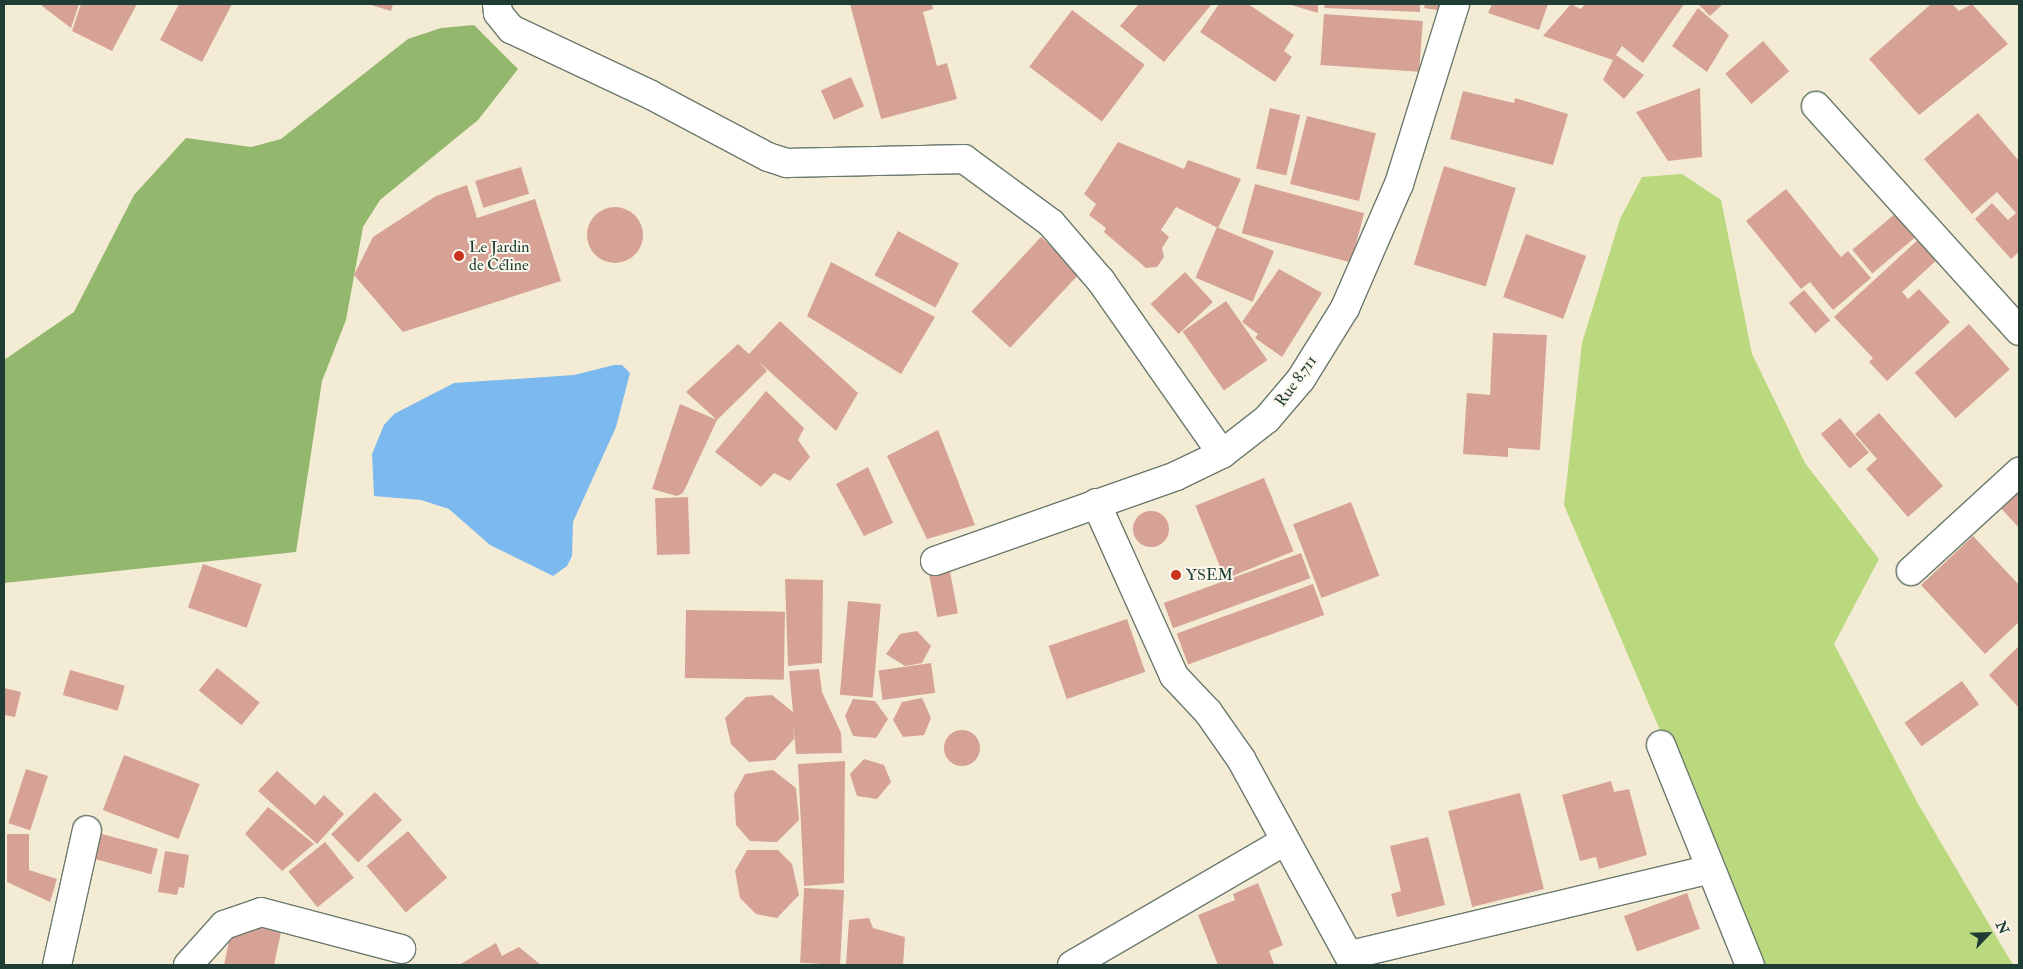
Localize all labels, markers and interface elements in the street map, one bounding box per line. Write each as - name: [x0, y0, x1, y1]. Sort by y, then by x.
- place label: Le Jardin de Céline: [469, 237, 530, 275]
- marker: Le Jardin de Céline: [453, 250, 465, 262]
- street label: Rue 8.711: [1271, 352, 1321, 410]
- place label: YSEM: [1186, 565, 1233, 585]
- marker: YSEM: [1170, 569, 1182, 581]
- north arrow: [1963, 909, 2013, 959]
- text: N: [1992, 919, 2012, 937]

